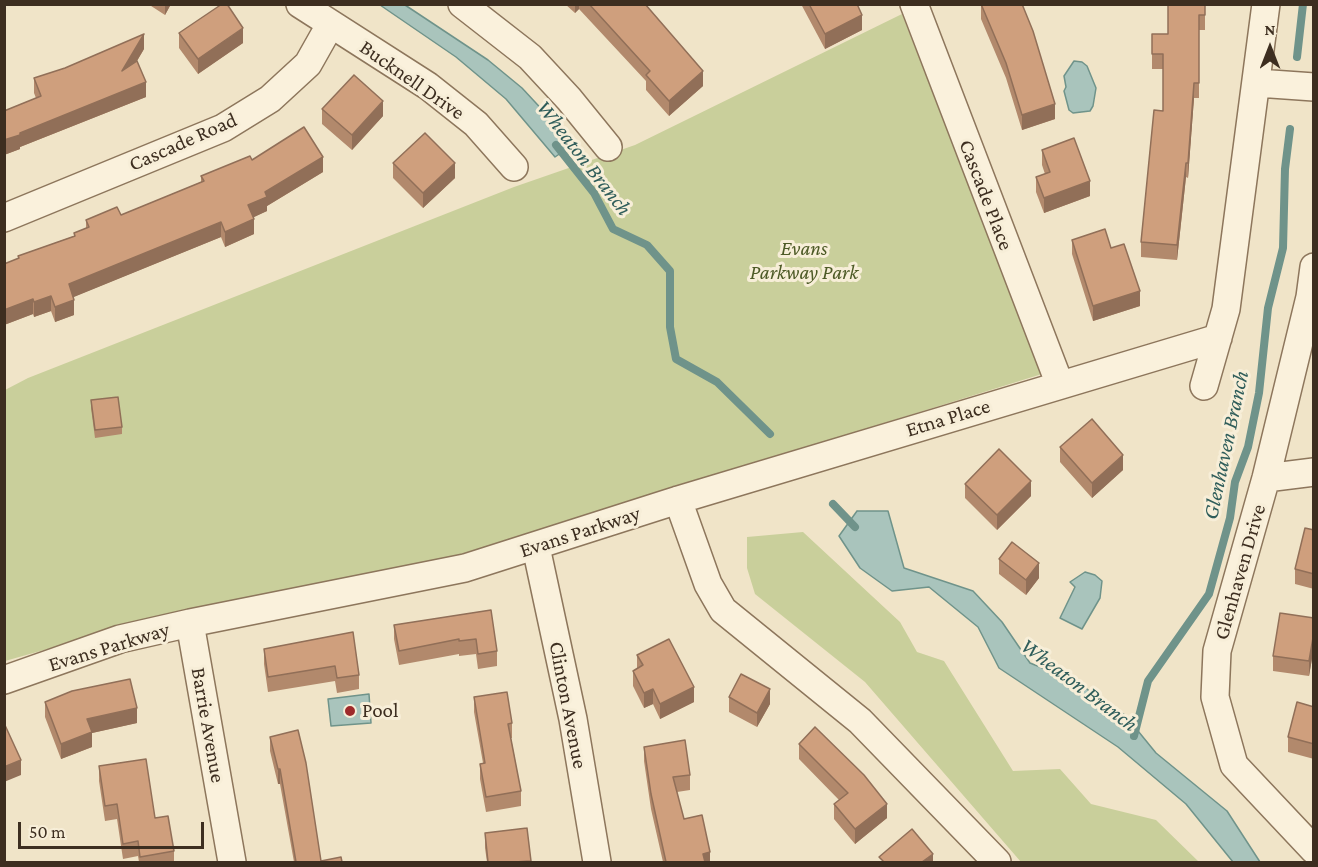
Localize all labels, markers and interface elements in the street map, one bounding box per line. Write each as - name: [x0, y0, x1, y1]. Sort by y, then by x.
- north arrow: [1240, 18, 1300, 78]
- text: N: [1265, 21, 1275, 38]
- street label: Bucknell Drive: [355, 35, 469, 125]
- water label: Wheaton Branch: [531, 95, 637, 221]
- street label: Cascade Road: [125, 107, 241, 177]
- street label: Cascade Place: [953, 136, 1019, 254]
- park label: Evans Parkway Park: [750, 236, 858, 286]
- water label: Glenhaven Branch: [1197, 368, 1255, 522]
- street label: Etna Place: [903, 393, 993, 443]
- street label: Evans Parkway: [517, 501, 643, 563]
- street label: Glenhaven Drive: [1209, 501, 1271, 643]
- street label: Evans Parkway: [45, 617, 173, 677]
- water label: Wheaton Branch: [1015, 632, 1143, 738]
- street label: Clinton Avenue: [543, 639, 593, 771]
- street label: Barrie Avenue: [185, 665, 231, 785]
- place label: Pool: [362, 698, 398, 724]
- marker: Pool: [343, 704, 357, 718]
- scale bar: [21, 810, 207, 848]
- text: 50 m: [29, 822, 66, 842]

